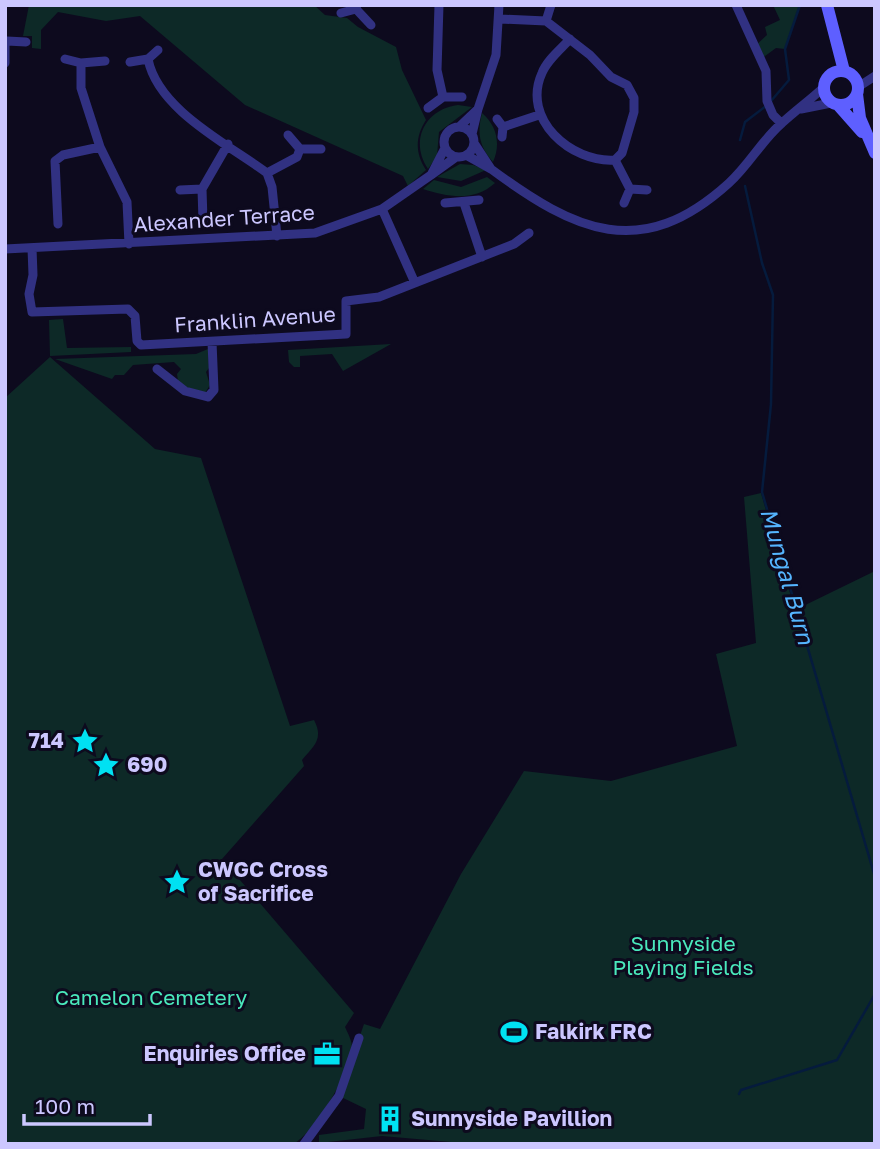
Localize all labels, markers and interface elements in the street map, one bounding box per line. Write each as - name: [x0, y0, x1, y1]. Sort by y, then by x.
- street label: Alexander Terrace: [132, 199, 315, 237]
- street label: Franklin Avenue: [173, 300, 337, 338]
- water label: Mungal Burn: [755, 504, 821, 648]
- place icon: 714: [70, 726, 100, 756]
- place label: 714: [29, 727, 64, 753]
- place icon: 690: [91, 750, 121, 780]
- place label: 690: [127, 751, 167, 777]
- place label: CWGC Cross of Sacrifice: [198, 856, 328, 906]
- place icon: CWGC Cross of Sacrifice: [162, 867, 192, 897]
- park label: Sunnyside Playing Fields: [612, 930, 754, 980]
- park label: Camelon Cemetery: [55, 984, 248, 1010]
- sports icon: Falkirk FRC: [499, 1017, 529, 1047]
- place label: Falkirk FRC: [535, 1018, 652, 1044]
- office icon: Enquiries Office: [312, 1039, 342, 1069]
- place label: Enquiries Office: [144, 1040, 306, 1066]
- scale bar: [24, 1082, 150, 1126]
- text: 100 m: [35, 1093, 95, 1119]
- building icon: Sunnyside Pavillion: [375, 1104, 405, 1134]
- place label: Sunnyside Pavillion: [411, 1105, 612, 1131]

